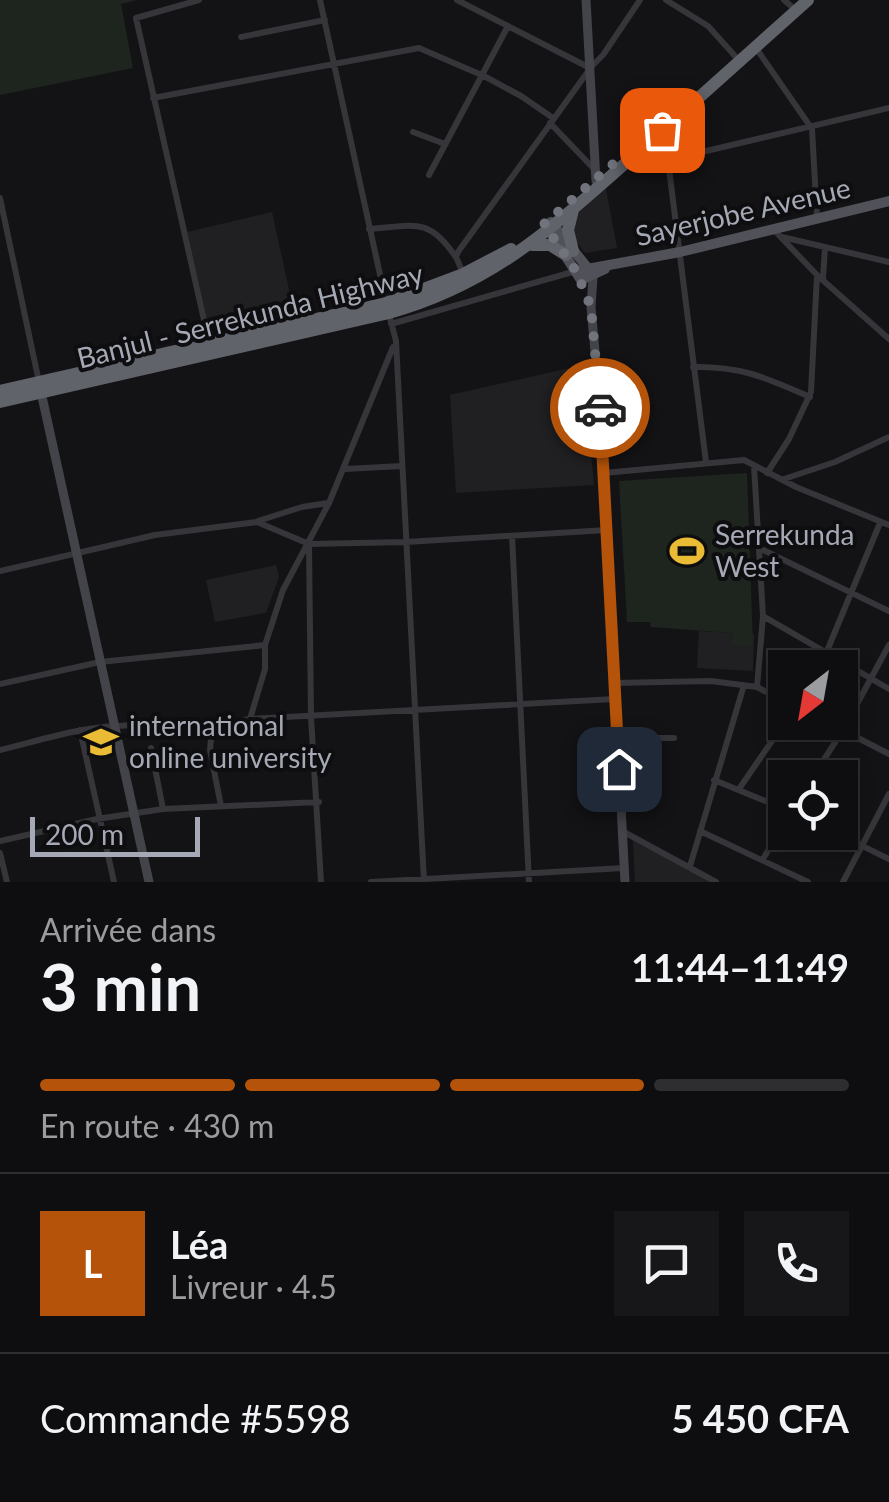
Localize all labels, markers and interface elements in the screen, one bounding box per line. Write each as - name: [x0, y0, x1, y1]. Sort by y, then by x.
- pin: [620, 88, 705, 173]
- icon: bag: [635, 103, 690, 158]
- street label: Sayerjobe Avenue: [632, 170, 854, 252]
- street label: Banjul - Serrekunda Highway: [73, 255, 427, 375]
- courier: [550, 358, 650, 458]
- icon: car: [573, 381, 628, 436]
- place label: Serrekunda West: [715, 517, 855, 583]
- sports icon: Serrekunda West: [668, 532, 706, 570]
- north arrow: [768, 650, 858, 740]
- map controls: [768, 650, 858, 850]
- place label: international online university: [129, 708, 332, 774]
- school or university icon: international online university: [82, 723, 120, 761]
- pin: [577, 727, 662, 812]
- icon: home: [592, 742, 647, 797]
- button: locate: [768, 760, 858, 850]
- scale bar: [30, 812, 200, 856]
- text: 200 m: [45, 817, 124, 851]
- text: Arrivée dans: [40, 910, 216, 949]
- text: 11:44–11:49: [631, 944, 849, 990]
- text: 3 min: [40, 947, 201, 1025]
- text: En route · 430 m: [40, 1106, 274, 1145]
- button: chat: [614, 1211, 719, 1316]
- button: phone: [744, 1211, 849, 1316]
- text: Léa: [170, 1221, 228, 1267]
- text: L: [83, 1240, 102, 1286]
- text: Livreur · 4.5: [170, 1267, 337, 1306]
- text: Commande #5598: [40, 1395, 350, 1441]
- text: 5 450 CFA: [672, 1395, 849, 1441]

